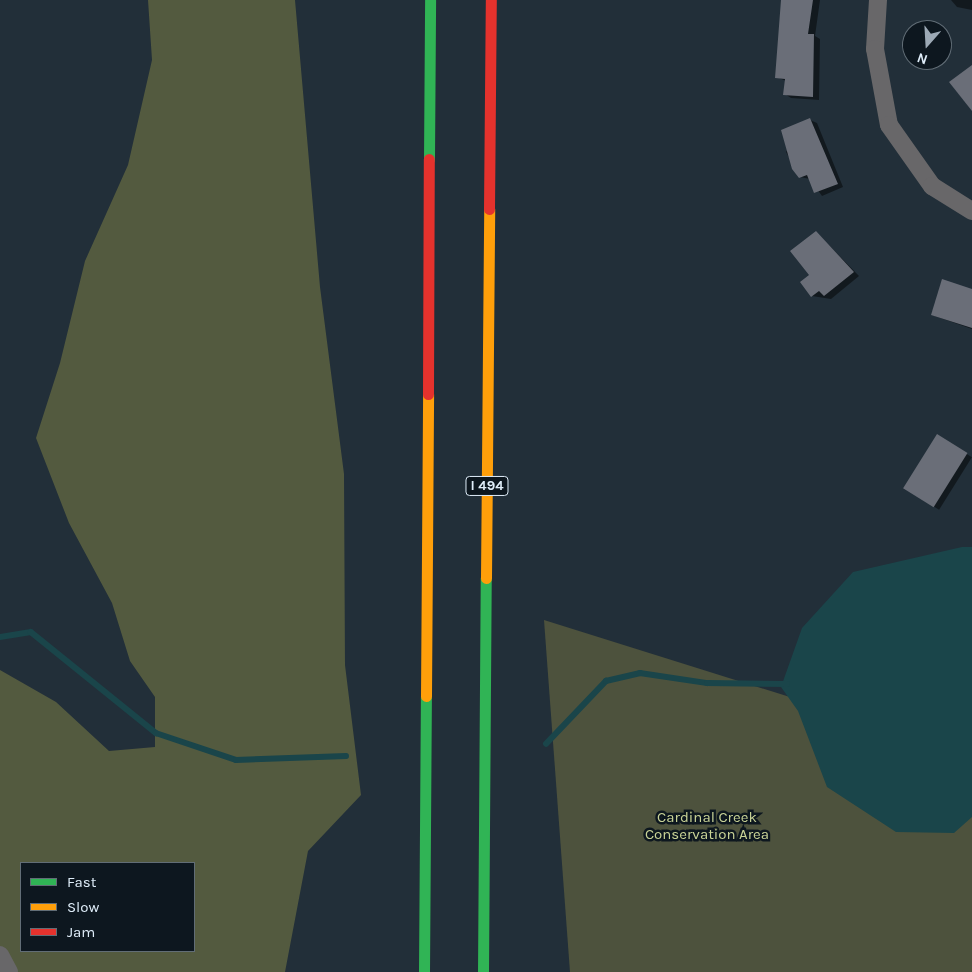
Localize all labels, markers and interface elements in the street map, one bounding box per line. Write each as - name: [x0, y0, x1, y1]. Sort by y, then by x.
- north arrow: [902, 20, 952, 70]
- text: N: [915, 49, 930, 68]
- road number: I 494: [464, 474, 510, 498]
- park label: Cardinal Creek Conservation Area: [645, 808, 769, 843]
- legend: [20, 862, 195, 952]
- text: Fast: [67, 873, 96, 891]
- text: Slow: [67, 898, 99, 916]
- text: Jam: [67, 923, 95, 941]

